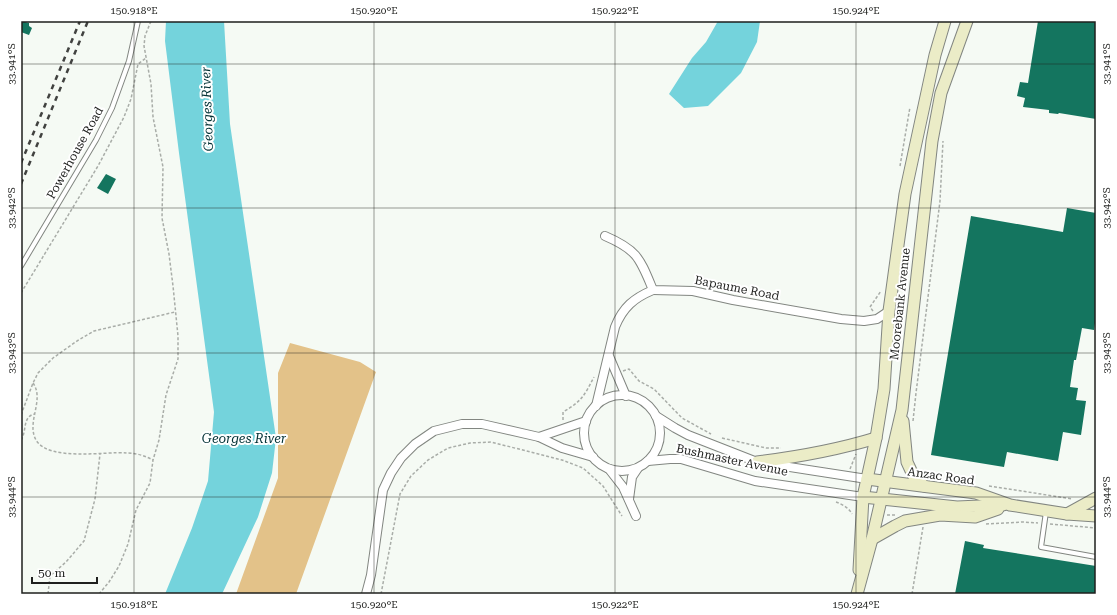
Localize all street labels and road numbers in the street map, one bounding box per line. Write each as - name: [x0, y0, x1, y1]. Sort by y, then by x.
- street label: Powerhouse Road: [44, 104, 106, 202]
- street label: Moorebank Avenue: [887, 247, 913, 361]
- street label: Bapaume Road: [693, 273, 781, 303]
- street label: Bushmaster Avenue: [675, 441, 790, 479]
- street label: Anzac Road: [907, 464, 976, 488]

